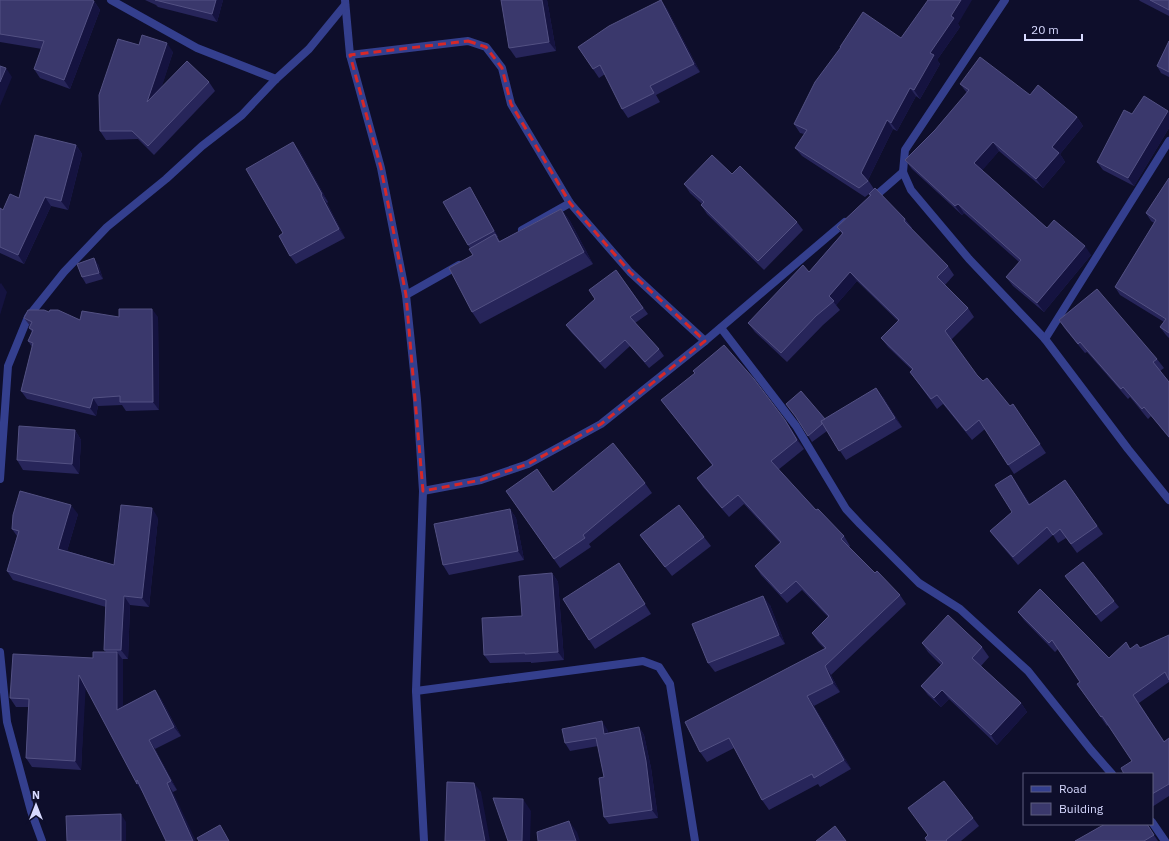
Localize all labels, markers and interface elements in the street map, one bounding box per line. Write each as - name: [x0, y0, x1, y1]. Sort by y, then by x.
- scale bar: [1025, 16, 1082, 42]
- text: 20 m: [1031, 22, 1059, 37]
- legend: [1023, 773, 1153, 825]
- text: Road: [1059, 781, 1087, 796]
- north arrow: [16, 785, 56, 825]
- text: N: [32, 788, 40, 802]
- text: Building: [1059, 801, 1104, 816]

